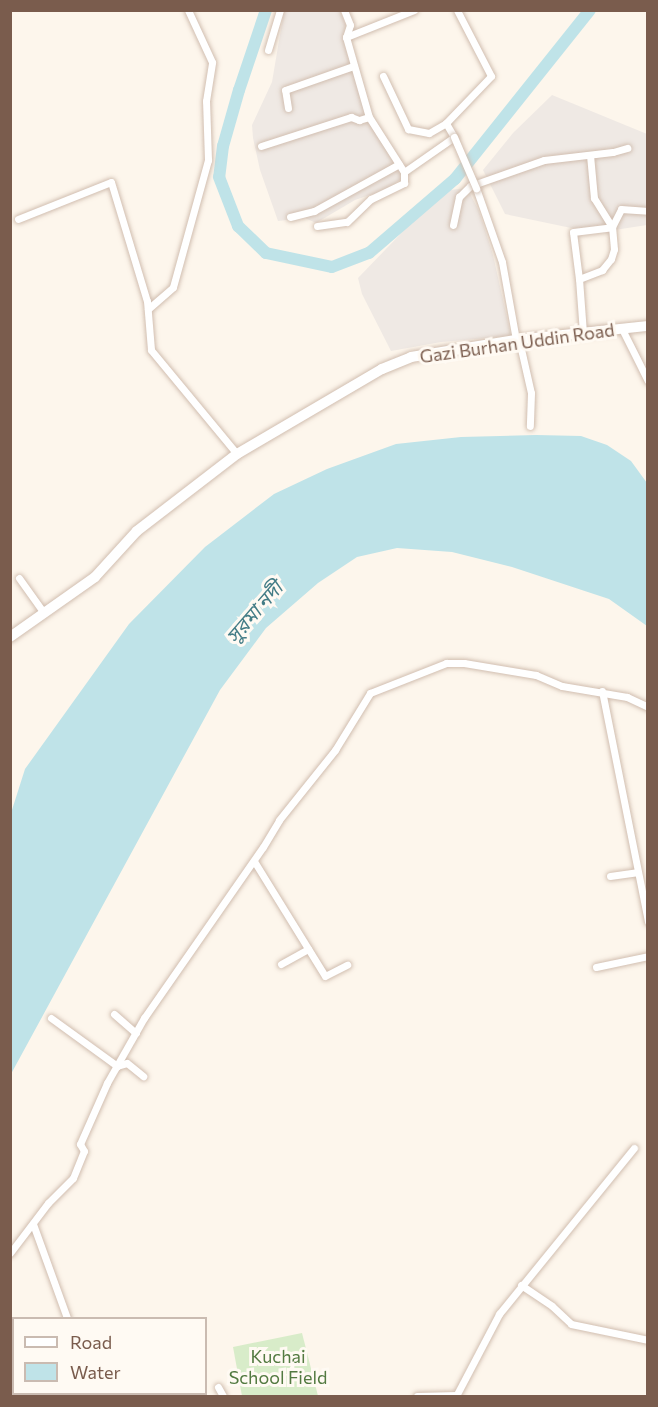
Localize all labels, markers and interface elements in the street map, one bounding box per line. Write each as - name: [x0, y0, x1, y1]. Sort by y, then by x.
- street label: Gazi Burhan Uddin Road: [418, 319, 616, 367]
- water label: সুরমা নদী: [221, 576, 287, 648]
- legend: [12, 1317, 207, 1395]
- text: Road: [70, 1331, 112, 1353]
- park label: Kuchai School Field: [229, 1346, 327, 1388]
- text: Water: [70, 1361, 121, 1383]

